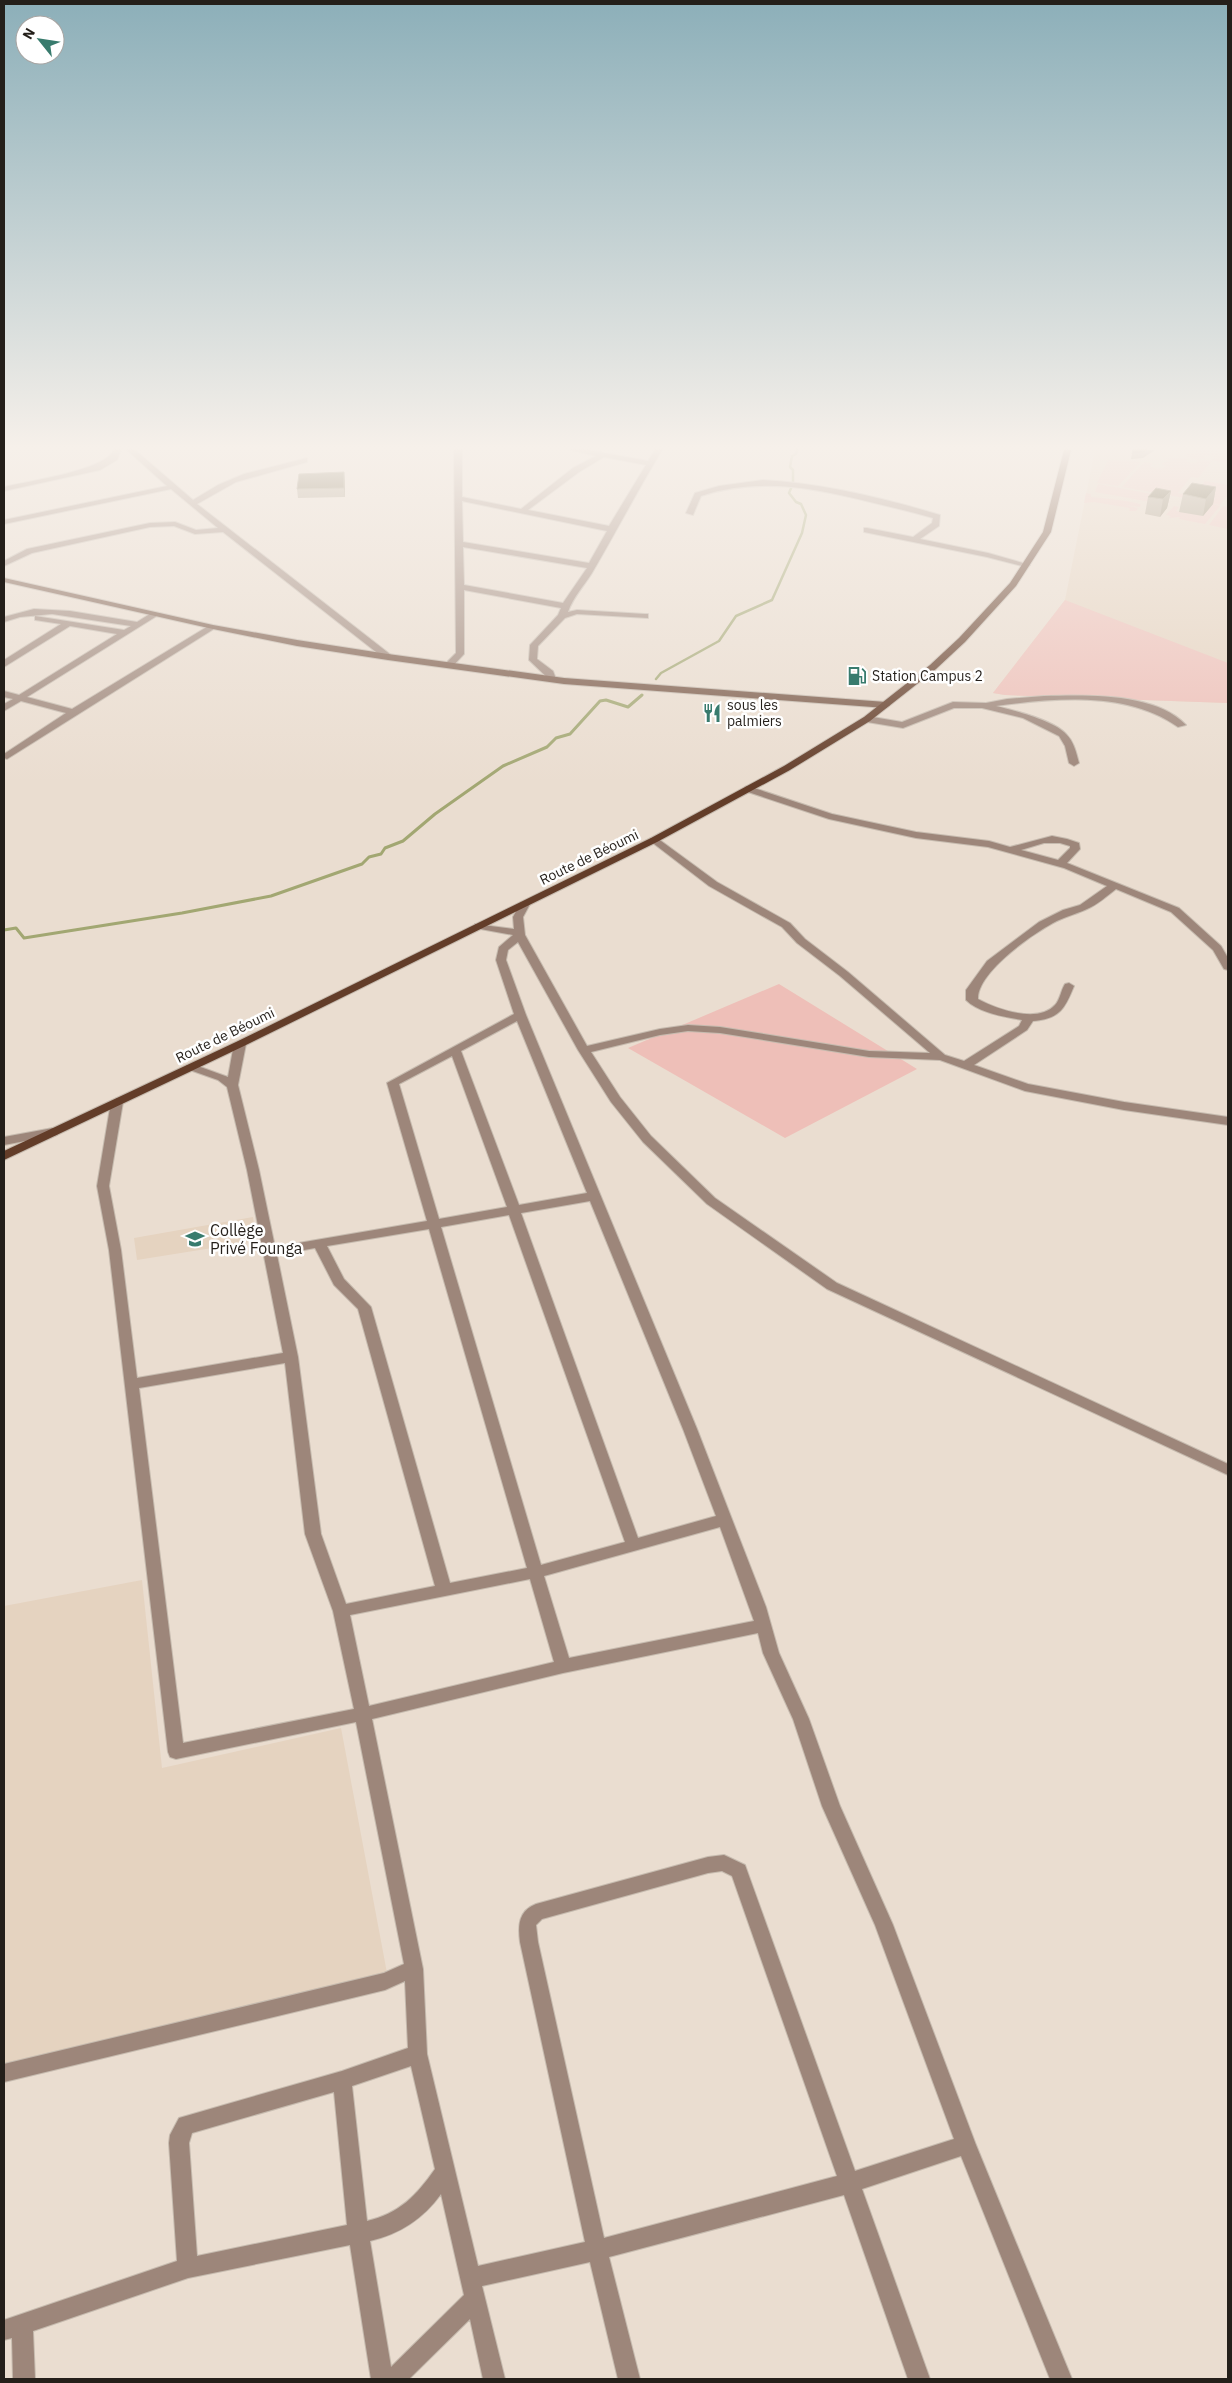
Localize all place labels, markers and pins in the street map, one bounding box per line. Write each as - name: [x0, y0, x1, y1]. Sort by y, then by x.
- fuel station icon: Station Campus 2: [846, 665, 868, 687]
- place label: Station Campus 2: [872, 667, 983, 685]
- place label: sous les palmiers: [727, 696, 782, 730]
- restaurant icon: sous les palmiers: [701, 702, 723, 724]
- place label: Collège Privé Founga: [210, 1220, 303, 1258]
- school or university icon: Collège Privé Founga: [184, 1228, 206, 1250]

